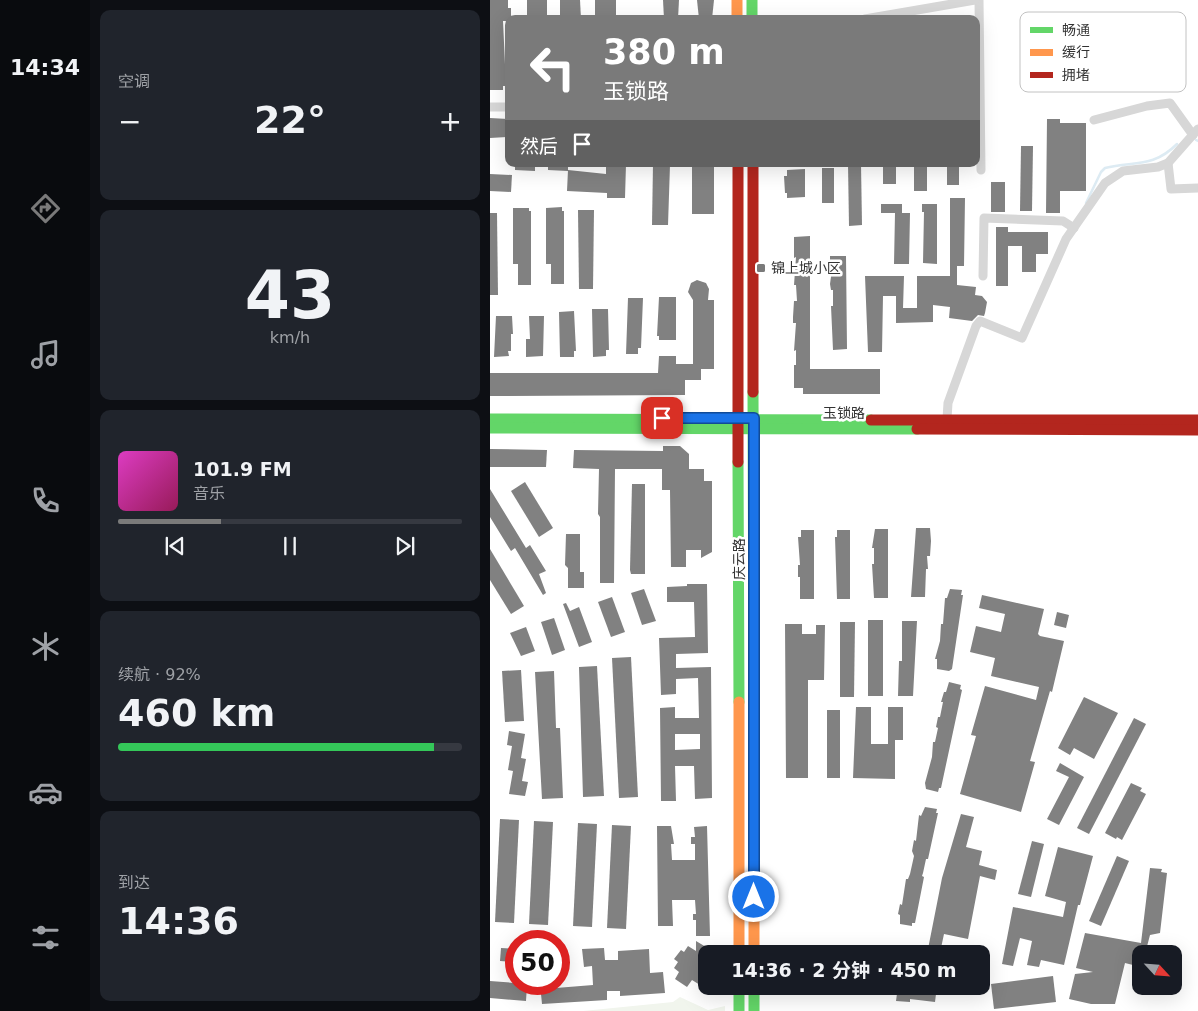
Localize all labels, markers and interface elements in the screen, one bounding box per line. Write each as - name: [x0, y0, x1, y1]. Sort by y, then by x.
- legend: [1020, 12, 1186, 92]
- text: 畅通: [1062, 22, 1090, 38]
- text: 380 m: [603, 32, 725, 72]
- icon: left: [520, 35, 585, 100]
- text: 缓行: [1062, 44, 1090, 60]
- text: 14:34: [10, 55, 80, 80]
- text: 拥堵: [1062, 67, 1090, 83]
- text: 空调: [118, 72, 150, 91]
- text: 玉锁路: [603, 79, 669, 104]
- text: 22°: [254, 98, 326, 142]
- text: −: [118, 105, 141, 138]
- text: +: [439, 105, 462, 138]
- icon: arrive: [568, 130, 596, 158]
- text: 然后: [520, 135, 558, 157]
- icon: directions: [28, 191, 63, 226]
- text: 43: [245, 258, 335, 333]
- place label: 锦上城小区: [771, 260, 841, 276]
- marker: 锦上城小区: [755, 262, 767, 274]
- text: km/h: [270, 328, 310, 347]
- icon: music: [28, 337, 63, 372]
- pin: [641, 397, 683, 439]
- icon: arrive: [648, 404, 676, 432]
- street label: 玉锁路: [823, 405, 865, 421]
- text: 101.9 FM: [193, 458, 292, 480]
- icon: phone: [28, 483, 63, 518]
- text: 音乐: [193, 484, 225, 503]
- icon: previous: [161, 532, 189, 560]
- icon: pause: [276, 532, 304, 560]
- icon: next: [391, 532, 419, 560]
- street label: 庆云路: [731, 538, 747, 580]
- icon: climate: [28, 629, 63, 664]
- text: 续航 · 92%: [118, 665, 201, 684]
- text: 460 km: [118, 691, 275, 735]
- icon: car: [28, 775, 63, 810]
- position arrow: [727, 870, 779, 922]
- text: 到达: [118, 873, 150, 892]
- text: 14:36: [118, 899, 239, 943]
- icon: filters: [28, 920, 63, 955]
- speed limit sign: 50: [505, 930, 570, 995]
- north arrow: [1132, 945, 1182, 995]
- map controls: [1132, 945, 1182, 995]
- text: 14:36 · 2 分钟 · 450 m: [731, 959, 957, 981]

